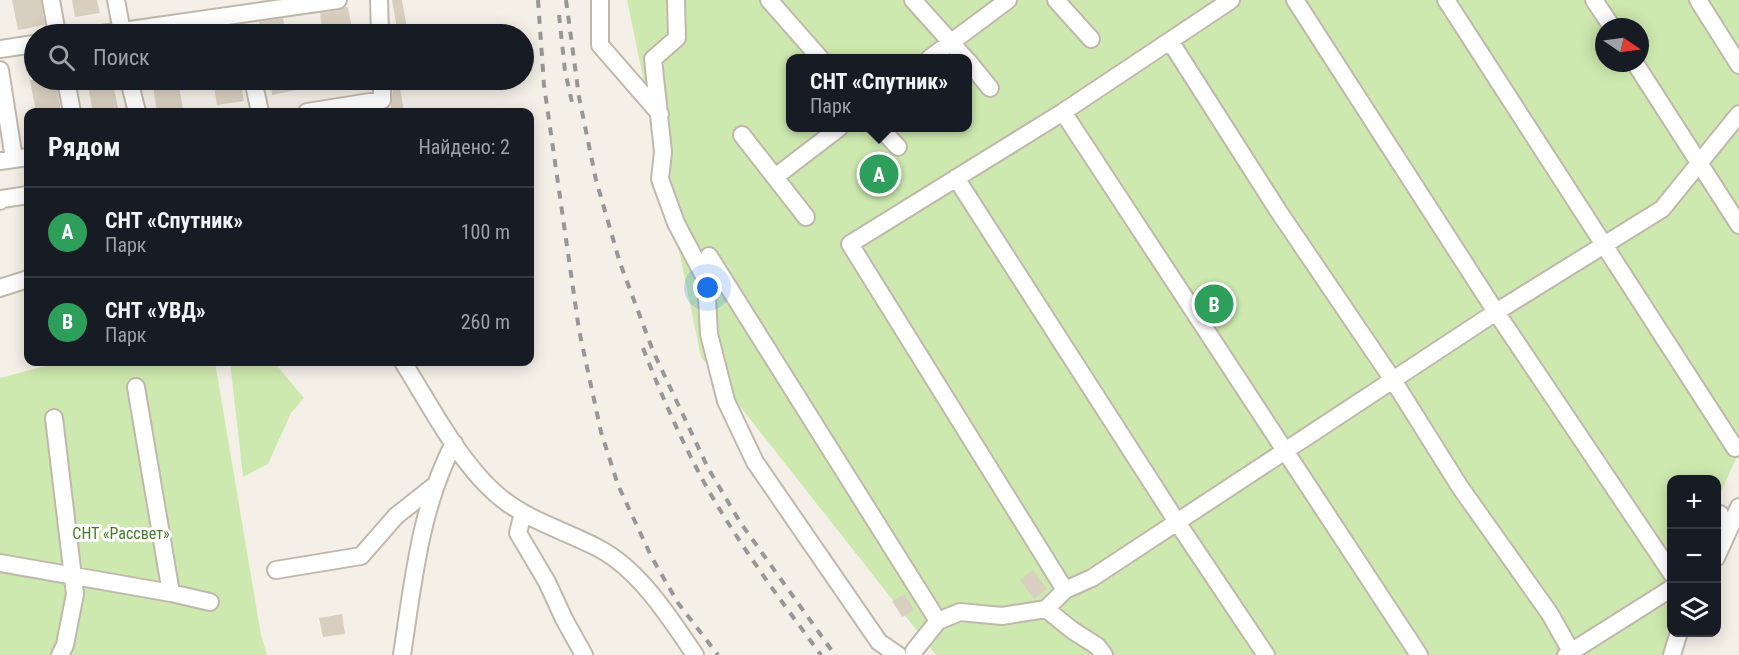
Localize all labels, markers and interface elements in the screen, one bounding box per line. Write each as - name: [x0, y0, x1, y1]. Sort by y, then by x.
- north arrow: [1595, 18, 1649, 72]
- search box: [24, 24, 534, 90]
- icon: search: [45, 41, 78, 74]
- text: Поиск: [93, 45, 150, 70]
- popup: [786, 54, 972, 132]
- text: СНТ «Спутник»: [810, 69, 948, 94]
- text: Парк: [810, 94, 851, 118]
- text: Рядом: [48, 132, 120, 162]
- text: Найдено: 2: [418, 135, 510, 159]
- pin: A: [860, 152, 898, 196]
- text: СНТ «Спутник»: [105, 208, 243, 233]
- text: A: [62, 220, 73, 244]
- text: 100 m: [461, 220, 510, 244]
- text: Парк: [105, 233, 146, 257]
- your location: [693, 273, 722, 302]
- pin: B: [1194, 282, 1234, 326]
- text: СНТ «УВД»: [105, 298, 206, 323]
- text: B: [62, 310, 73, 334]
- text: 260 m: [461, 310, 510, 334]
- text: Парк: [105, 323, 146, 347]
- map controls: [1667, 475, 1721, 637]
- button: +: [1667, 475, 1721, 529]
- park label: СНТ «Рассвет»: [72, 524, 170, 543]
- button: −: [1667, 529, 1721, 583]
- button: layers: [1667, 583, 1721, 637]

